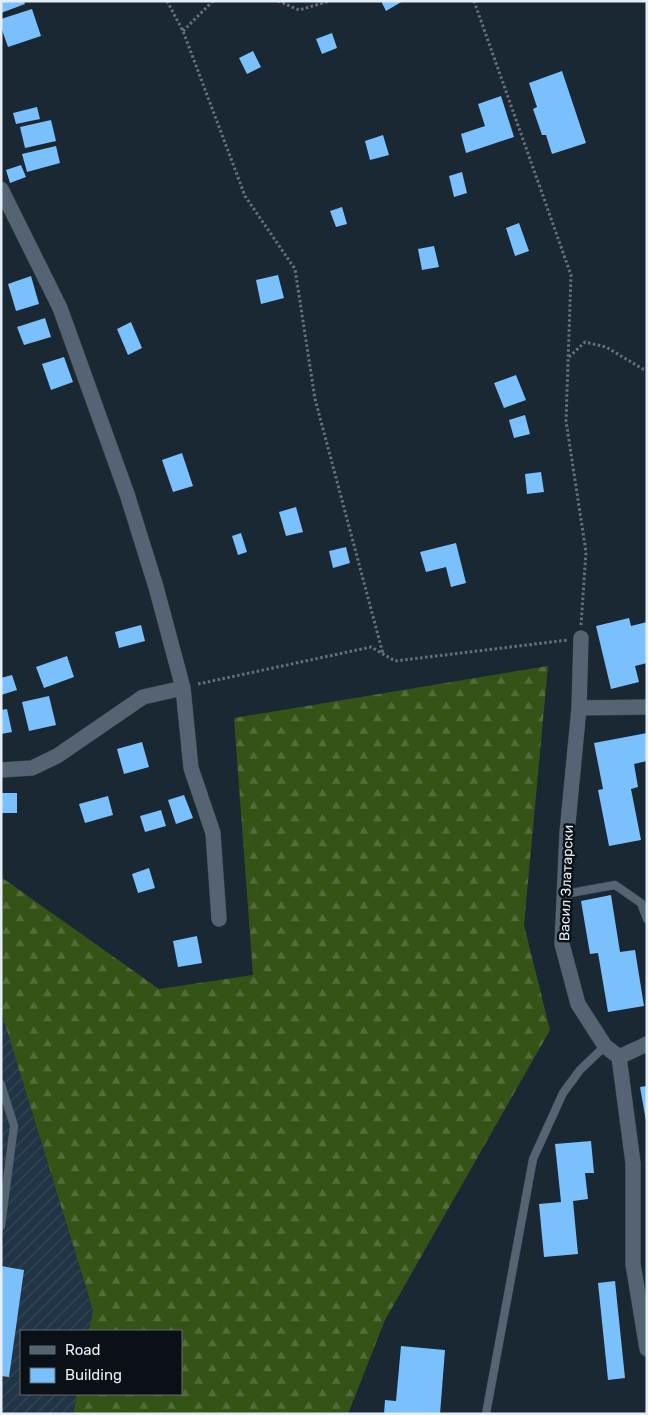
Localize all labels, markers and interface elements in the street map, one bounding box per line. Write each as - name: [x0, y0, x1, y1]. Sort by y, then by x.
- street label: Васил Златарски: [556, 825, 577, 941]
- legend: [20, 1330, 182, 1395]
- text: Road: [65, 1341, 101, 1359]
- text: Building: [65, 1366, 122, 1384]

